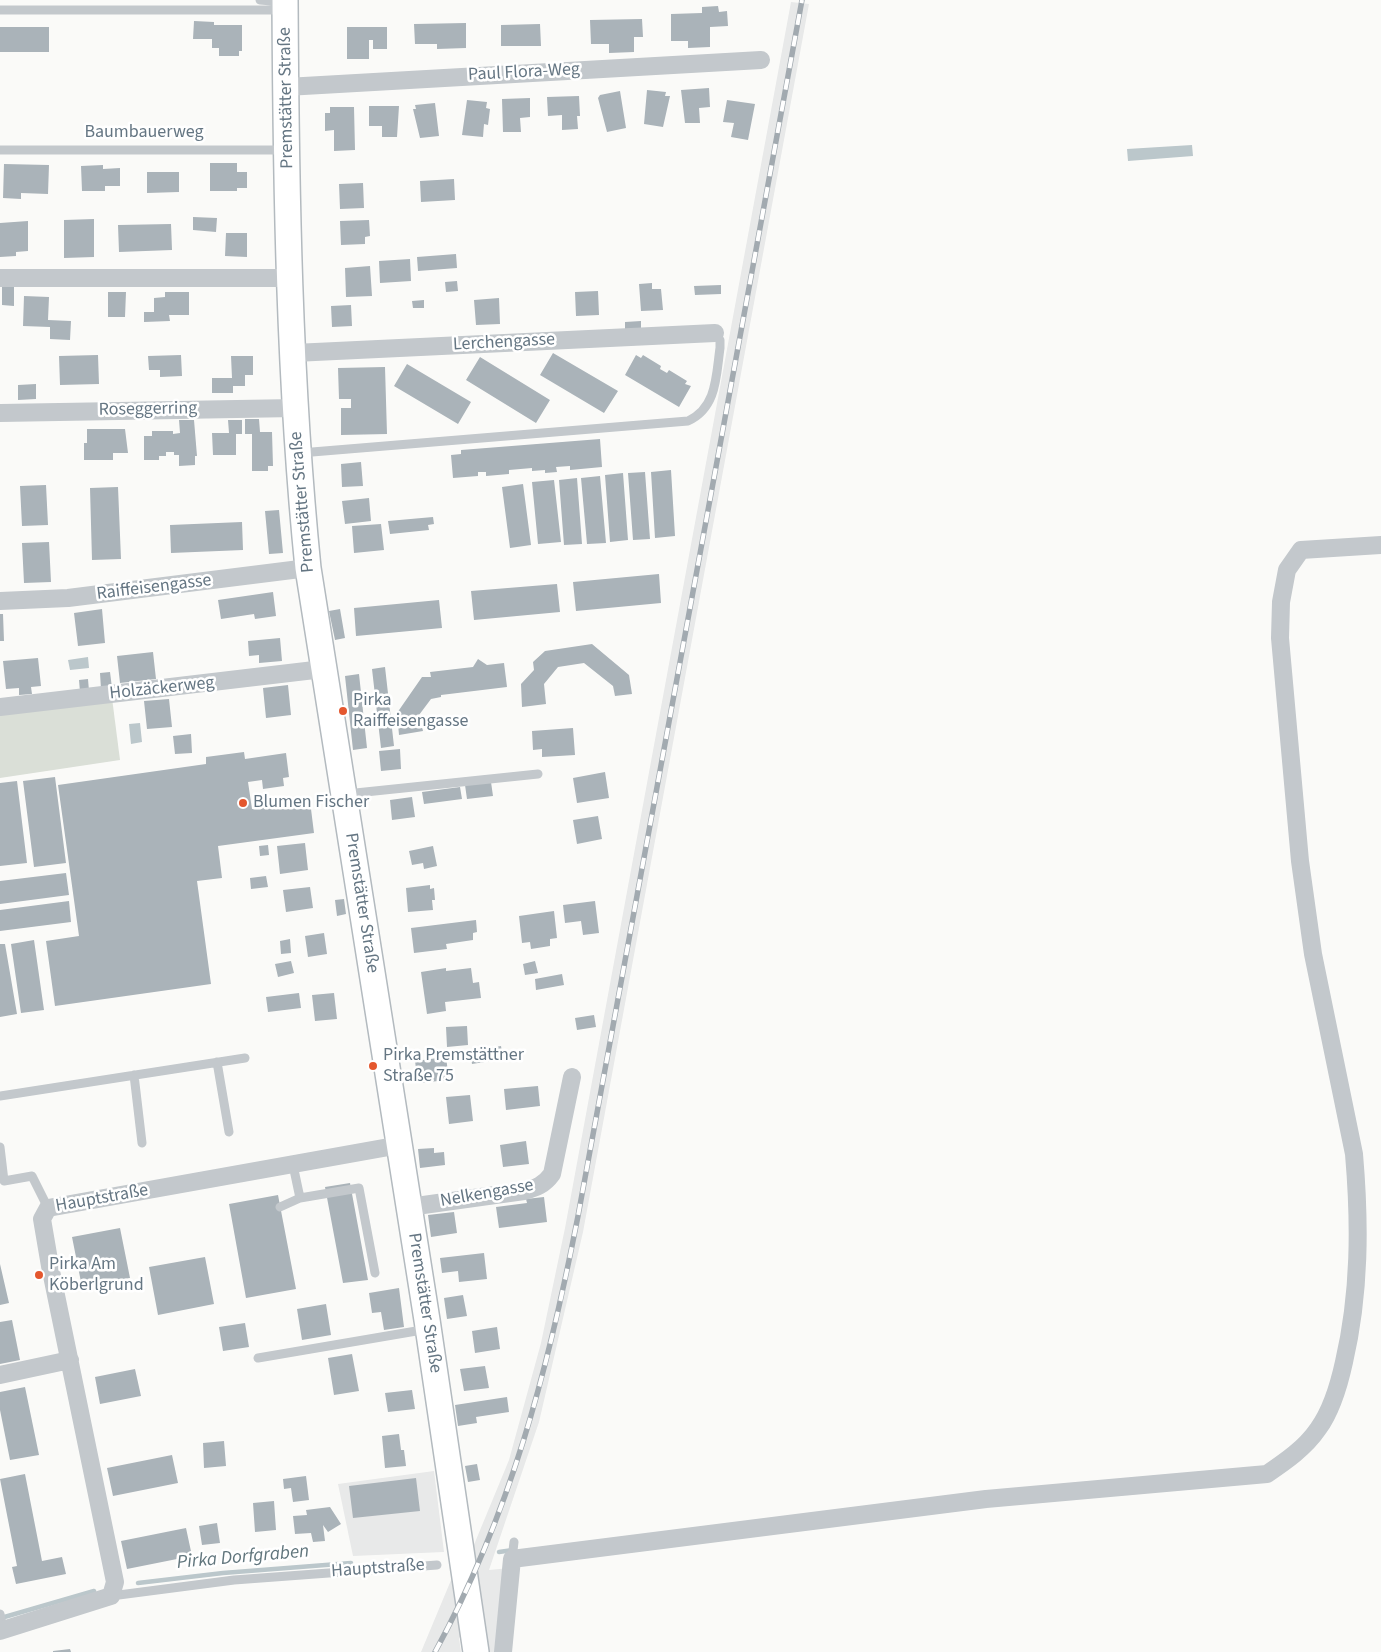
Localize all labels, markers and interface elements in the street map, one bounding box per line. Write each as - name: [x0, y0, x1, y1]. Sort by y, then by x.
- street label: Premstätter Straße: [275, 27, 299, 169]
- street label: Paul Flora-Weg: [468, 59, 580, 87]
- street label: Baumbauerweg: [84, 122, 204, 144]
- street label: Lerchengasse: [452, 330, 556, 356]
- street label: Roseggerring: [98, 398, 198, 422]
- street label: Premstätter Straße: [286, 431, 320, 573]
- street label: Raiffeisengasse: [95, 570, 213, 606]
- street label: Holzäckerweg: [108, 673, 216, 705]
- place label: Pirka Raiffeisengasse: [353, 690, 468, 732]
- marker: Pirka Raiffeisengasse: [337, 705, 349, 717]
- place label: Blumen Fischer: [253, 792, 369, 814]
- marker: Blumen Fischer: [237, 797, 249, 809]
- street label: Premstätter Straße: [339, 831, 383, 975]
- place label: Pirka Premstättner Straße 75: [383, 1045, 524, 1088]
- marker: Pirka Premstättner Straße 75: [367, 1060, 379, 1072]
- street label: Nelkengasse: [439, 1175, 535, 1213]
- street label: Hauptstraße: [54, 1180, 150, 1218]
- street label: Premstätter Straße: [402, 1231, 446, 1375]
- place label: Pirka Am Köberlgrund: [49, 1254, 144, 1296]
- marker: Pirka Am Köberlgrund: [33, 1269, 45, 1281]
- water label: Pirka Dorfgraben: [176, 1541, 310, 1575]
- street label: Hauptstraße: [331, 1555, 425, 1583]

